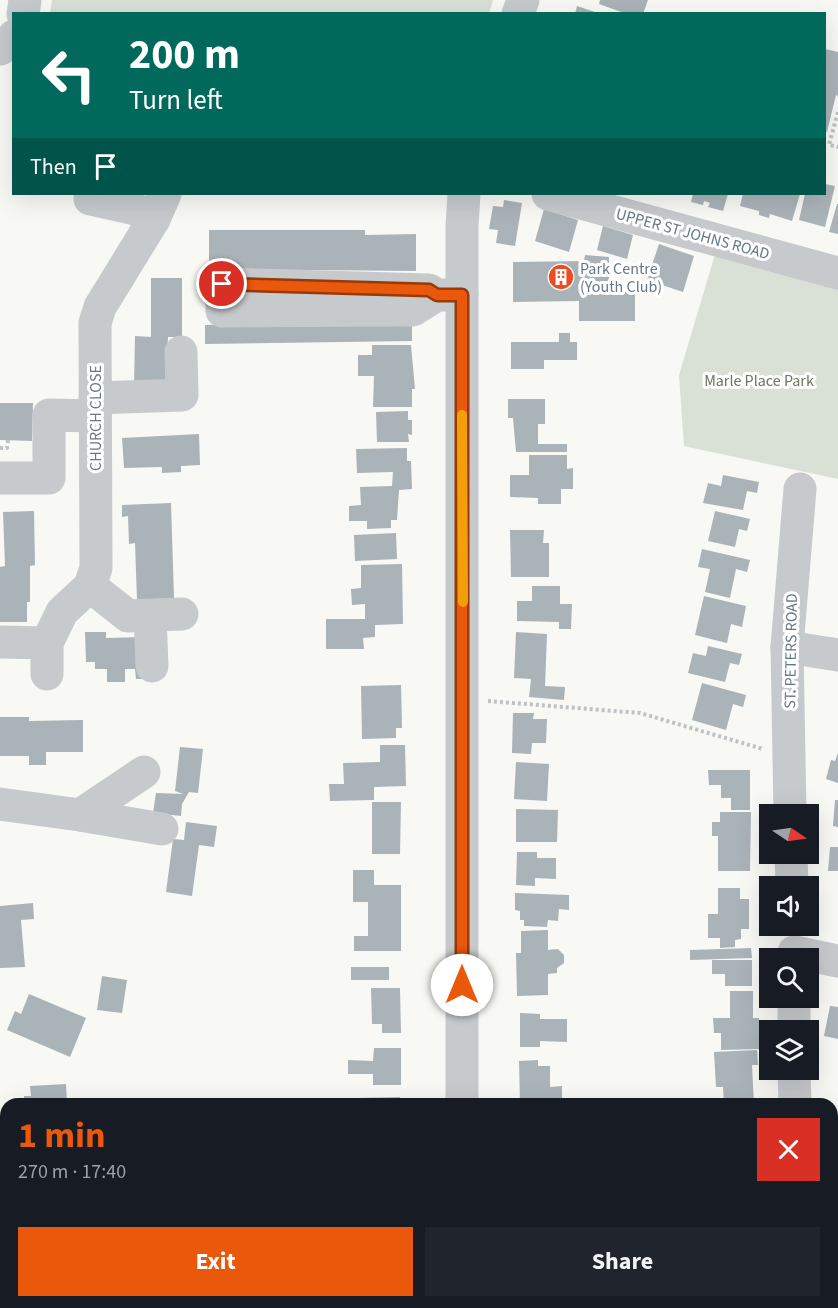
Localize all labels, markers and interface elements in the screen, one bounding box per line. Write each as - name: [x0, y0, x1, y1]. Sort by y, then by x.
- text: 200 m: [129, 25, 240, 85]
- icon: left: [30, 36, 108, 114]
- text: Turn left: [129, 81, 223, 120]
- icon: arrive: [89, 150, 122, 183]
- text: Then: [30, 151, 77, 183]
- street label: UPPER ST JOHNS ROAD: [614, 203, 772, 265]
- pin: [196, 258, 247, 309]
- place label: Park Centre (Youth Club): [580, 258, 662, 298]
- building icon: Park Centre (Youth Club): [546, 262, 576, 292]
- icon: arrive: [205, 267, 238, 300]
- street label: CHURCH CLOSE: [85, 365, 107, 471]
- park label: Marle Place Park: [704, 370, 814, 392]
- street label: ST. PETERS ROAD: [779, 593, 803, 709]
- north arrow: [759, 804, 819, 864]
- map controls: [759, 804, 819, 1080]
- button: sound: [759, 876, 819, 936]
- button: search: [759, 948, 819, 1008]
- position arrow: [430, 953, 494, 1017]
- button: layers: [759, 1020, 819, 1080]
- text: 1 min: [18, 1110, 106, 1161]
- button: close: [757, 1118, 820, 1181]
- text: 270 m · 17:40: [18, 1158, 126, 1186]
- button: Exit: [18, 1227, 413, 1296]
- button: Share: [425, 1227, 820, 1296]

